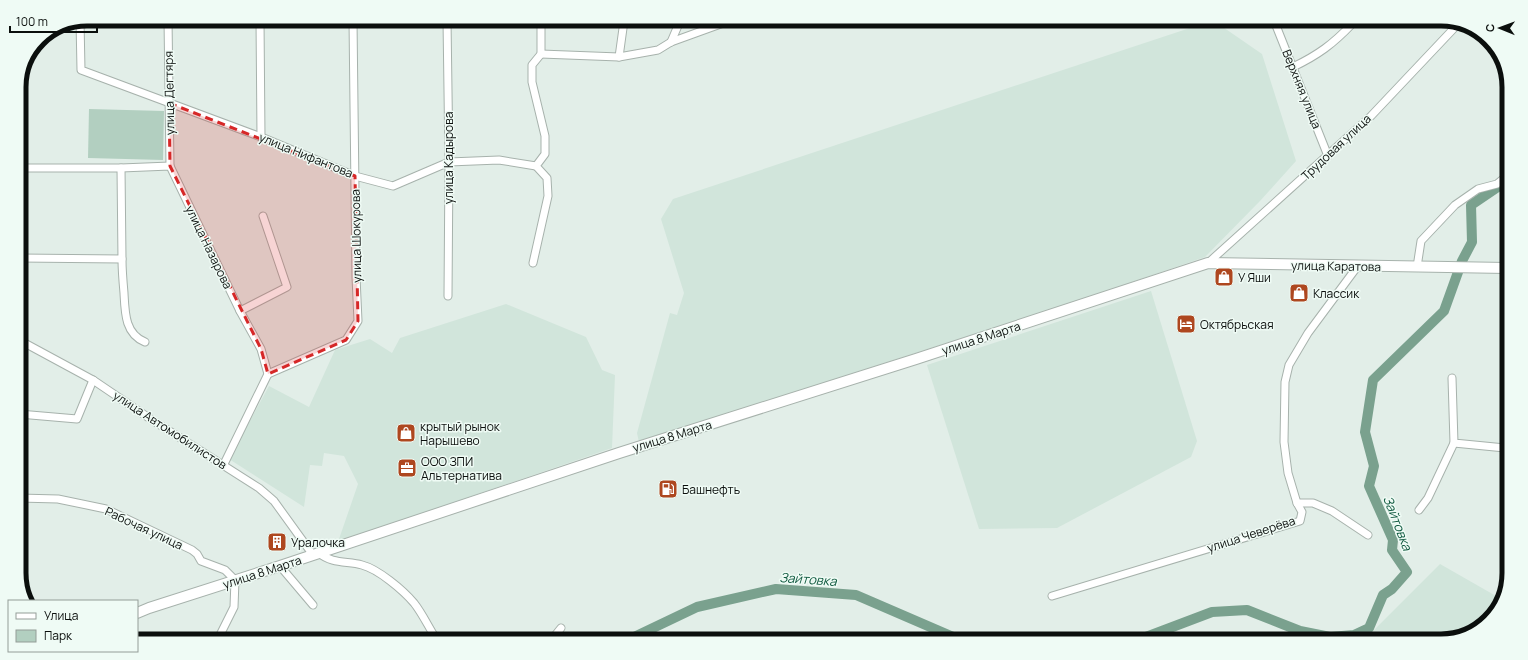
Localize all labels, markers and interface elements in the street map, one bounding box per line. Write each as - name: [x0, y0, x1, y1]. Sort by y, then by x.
- scale bar: [10, 8, 97, 34]
- north arrow: [1480, 8, 1520, 48]
- text: 100 m: [16, 13, 48, 30]
- text: С: [1482, 24, 1497, 32]
- street label: Верхняя улица: [1278, 47, 1326, 131]
- street label: улица Дегтяря: [160, 51, 178, 135]
- street label: Трудовая улица: [1297, 110, 1375, 184]
- street label: улица Кадырова: [440, 112, 457, 204]
- street label: улица Нифантова: [257, 128, 355, 182]
- street label: улица Шокурова: [347, 189, 365, 283]
- street label: улица Назарова: [181, 202, 237, 292]
- street label: улица Каратова: [1291, 257, 1381, 275]
- shop icon: У Яши: [1213, 266, 1235, 288]
- place label: У Яши: [1238, 269, 1271, 286]
- shop icon: Классик: [1288, 282, 1310, 304]
- place label: Классик: [1313, 285, 1360, 302]
- hotel icon: Октябрьская: [1175, 313, 1197, 335]
- place label: Октябрьская: [1200, 316, 1274, 333]
- street label: улица 8 Марта: [939, 317, 1023, 359]
- street label: улица Автомобилистов: [110, 387, 231, 473]
- street label: улица 8 Марта: [630, 416, 714, 456]
- place label: крытый рынок Нарышево: [420, 418, 501, 449]
- shop icon: крытый рынок Нарышево: [395, 422, 417, 444]
- place label: ООО ЗПИ Альтернатива: [421, 453, 502, 484]
- office icon: ООО ЗПИ Альтернатива: [396, 457, 418, 479]
- fuel station icon: Башнефть: [657, 478, 679, 500]
- place label: Башнефть: [682, 481, 740, 498]
- water label: Зайтовка: [1379, 493, 1417, 554]
- street label: Рабочая улица: [102, 503, 186, 553]
- street label: улица Чеверёва: [1205, 512, 1297, 556]
- building icon: Уралочка: [266, 531, 288, 553]
- place label: Уралочка: [291, 534, 345, 551]
- street label: улица 8 Марта: [220, 551, 304, 593]
- water label: Зайтовка: [779, 568, 838, 590]
- legend: [8, 600, 138, 652]
- text: Улица: [44, 607, 78, 624]
- text: Парк: [44, 627, 73, 644]

